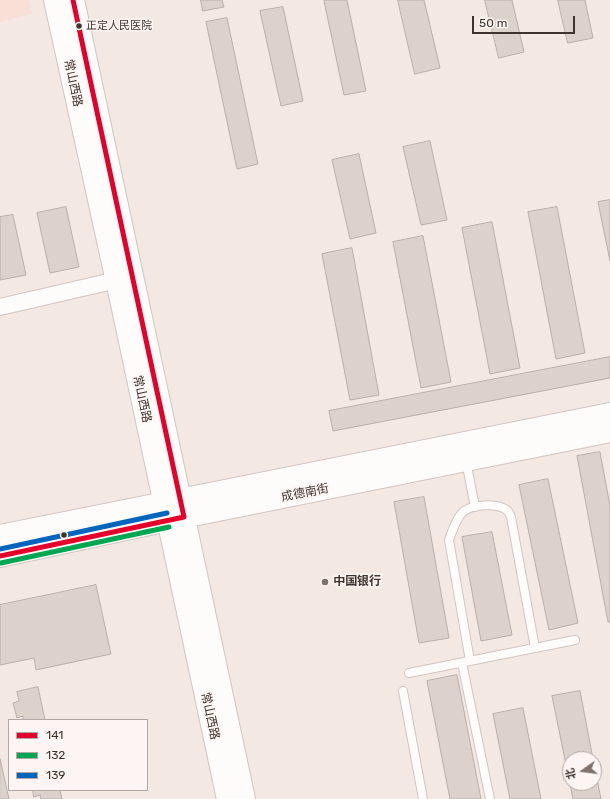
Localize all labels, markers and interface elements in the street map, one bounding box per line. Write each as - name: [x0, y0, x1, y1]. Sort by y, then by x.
- scale bar: [474, 8, 577, 34]
- text: 50 m: [479, 16, 507, 30]
- place label: 正定人民医院: [86, 19, 152, 33]
- marker: 正定人民医院: [74, 21, 84, 31]
- street label: 常山西路: [61, 58, 85, 108]
- street label: 常山西路: [130, 374, 154, 424]
- street label: 成德南街: [280, 481, 330, 505]
- unlabelled marker: [59, 530, 69, 540]
- place label: 中国银行: [333, 575, 381, 589]
- marker: 中国银行: [320, 577, 330, 587]
- street label: 常山西路: [198, 691, 222, 741]
- legend: [8, 719, 148, 791]
- text: 141: [46, 728, 63, 742]
- text: 132: [46, 748, 65, 762]
- north arrow: [562, 751, 602, 791]
- text: 北: [563, 767, 578, 781]
- text: 139: [46, 768, 65, 782]

